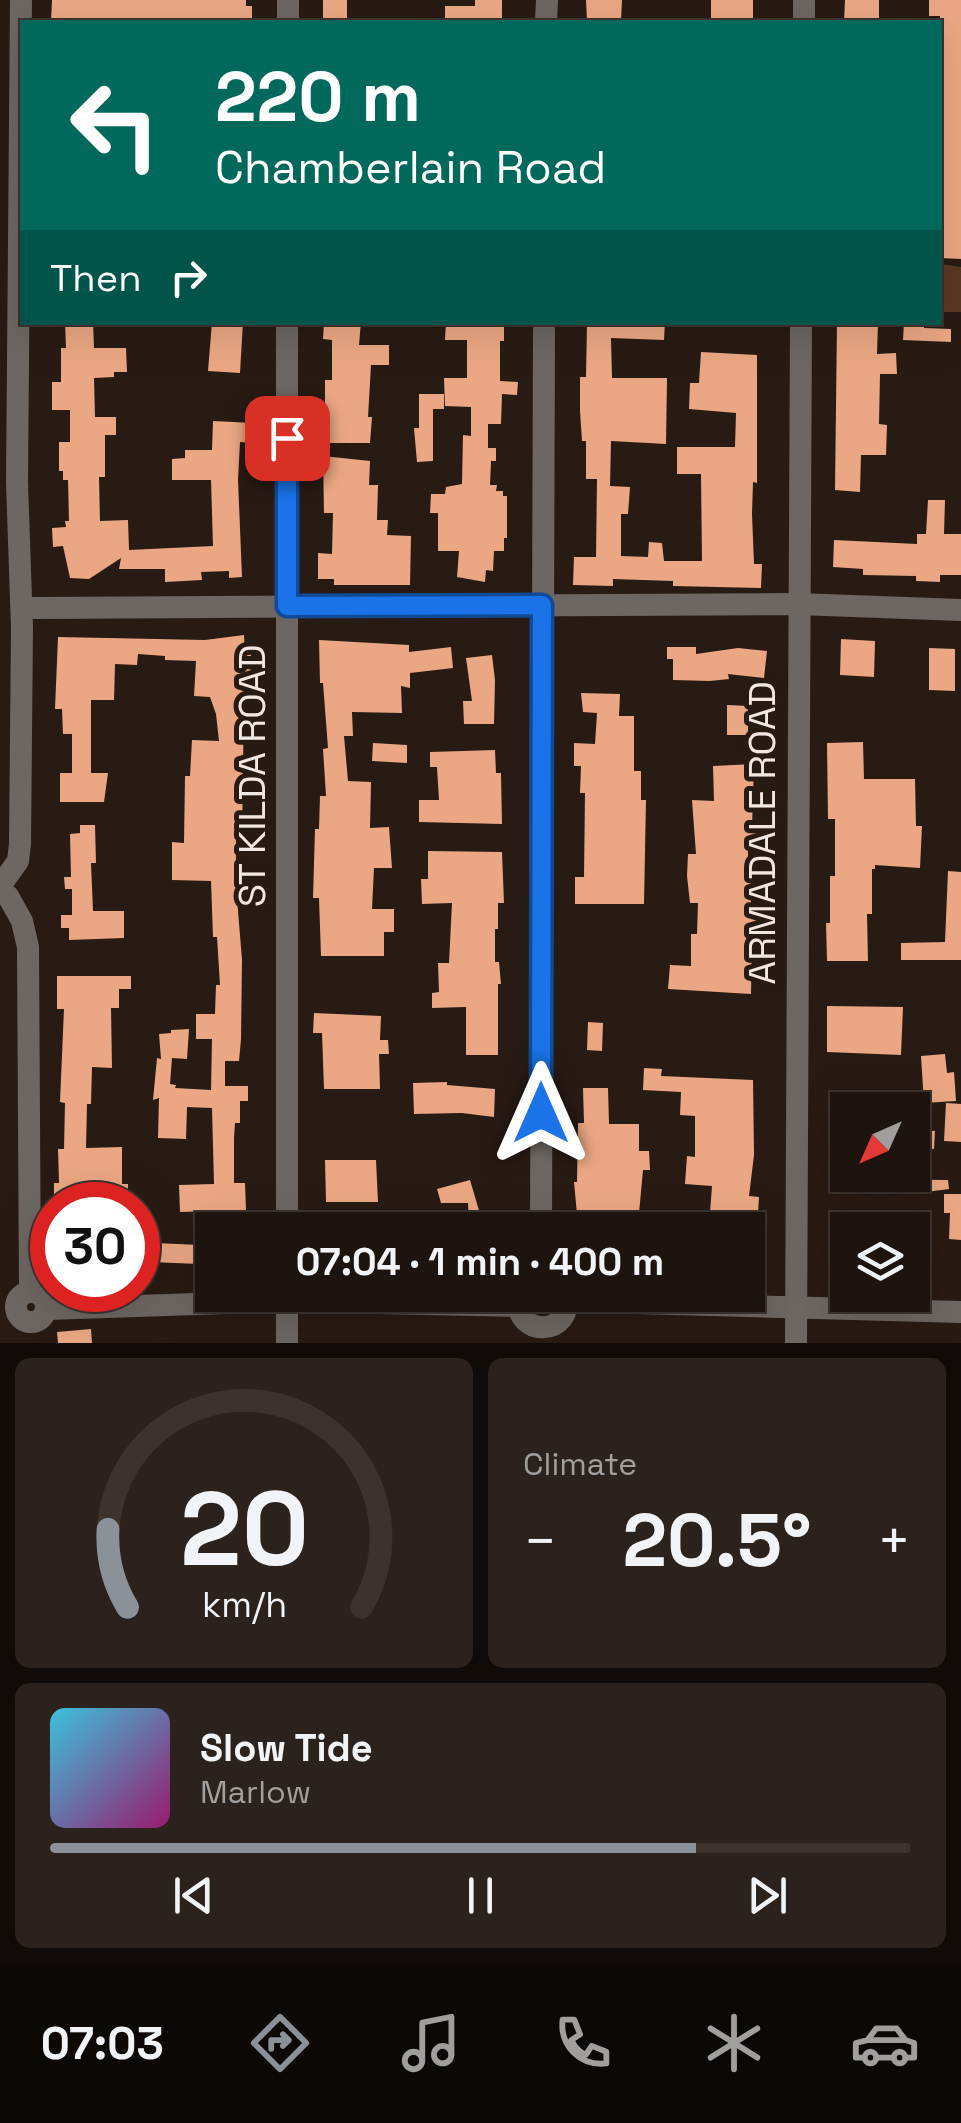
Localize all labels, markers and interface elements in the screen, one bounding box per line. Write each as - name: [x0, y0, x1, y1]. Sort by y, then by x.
- text: 220 m: [215, 52, 421, 141]
- icon: left: [50, 60, 180, 190]
- text: Chamberlain Road: [215, 139, 606, 196]
- icon: right: [161, 250, 216, 305]
- text: Then: [50, 254, 141, 302]
- pin: [245, 396, 330, 481]
- icon: arrive: [260, 411, 315, 466]
- street label: ST KILDA ROAD: [228, 645, 276, 907]
- street label: ARMADALE ROAD: [738, 681, 786, 985]
- position arrow: [489, 1061, 593, 1165]
- north arrow: [830, 1092, 930, 1192]
- map controls: [830, 1092, 930, 1312]
- speed limit sign: 30: [30, 1182, 160, 1312]
- button: layers: [830, 1212, 930, 1312]
- text: 07:04 · 1 min · 400 m: [296, 1238, 664, 1286]
- text: Climate: [523, 1444, 637, 1484]
- text: 20: [179, 1463, 309, 1595]
- text: 20.5°: [622, 1492, 812, 1588]
- text: −: [523, 1506, 557, 1576]
- text: +: [877, 1506, 911, 1576]
- text: km/h: [201, 1582, 287, 1627]
- text: Slow Tide: [200, 1724, 373, 1772]
- text: Marlow: [200, 1772, 311, 1812]
- icon: previous: [166, 1868, 221, 1923]
- icon: pause: [453, 1868, 508, 1923]
- icon: next: [740, 1868, 795, 1923]
- icon: directions: [245, 2008, 315, 2078]
- icon: music: [396, 2008, 466, 2078]
- icon: phone: [548, 2008, 618, 2078]
- icon: climate: [699, 2008, 769, 2078]
- icon: car: [850, 2008, 920, 2078]
- text: 07:03: [41, 2015, 164, 2072]

